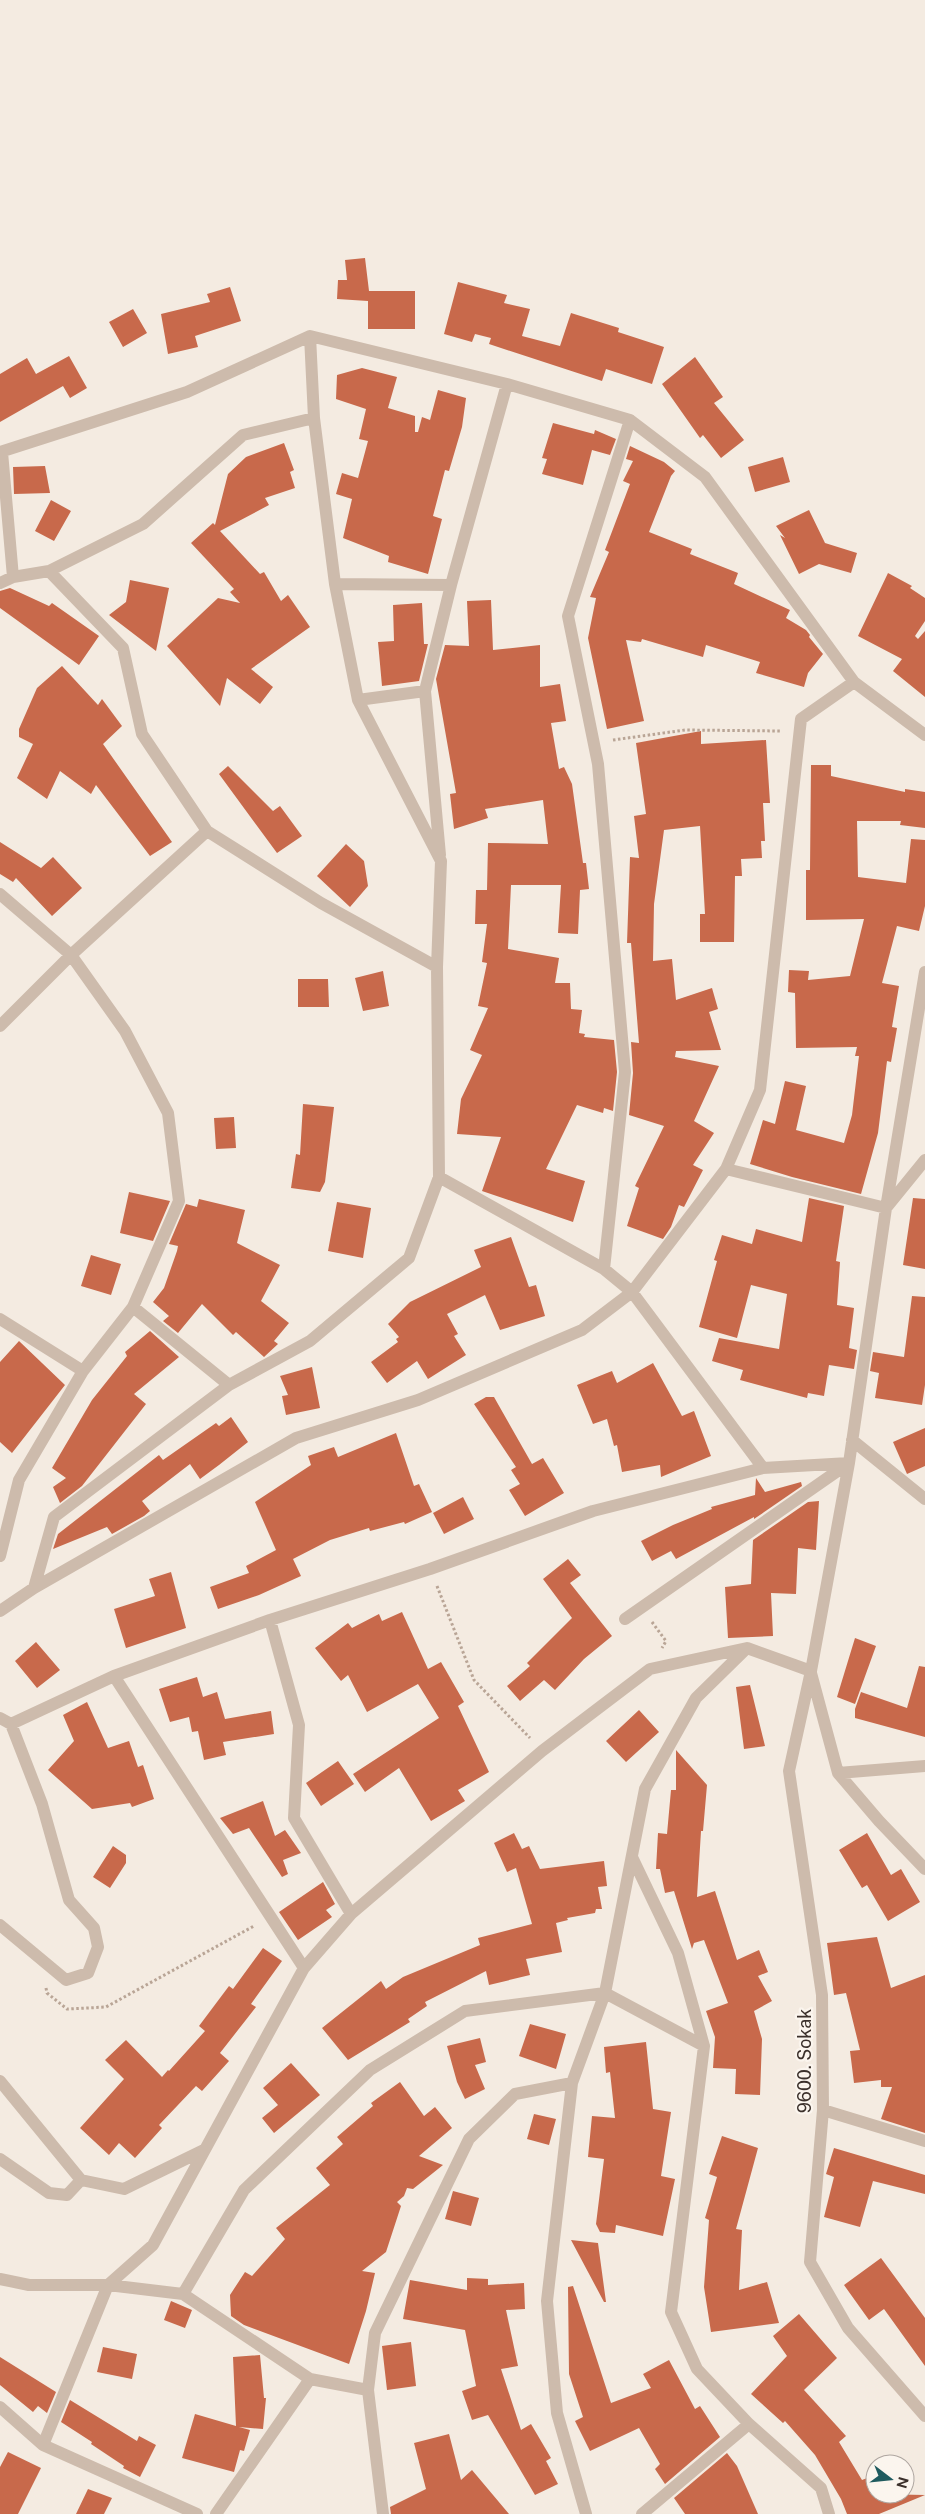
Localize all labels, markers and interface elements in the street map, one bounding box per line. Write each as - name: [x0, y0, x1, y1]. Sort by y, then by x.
- street label: 9600. Sokak: [794, 2009, 815, 2113]
- north arrow: [865, 2454, 915, 2504]
- text: N: [893, 2475, 912, 2490]

